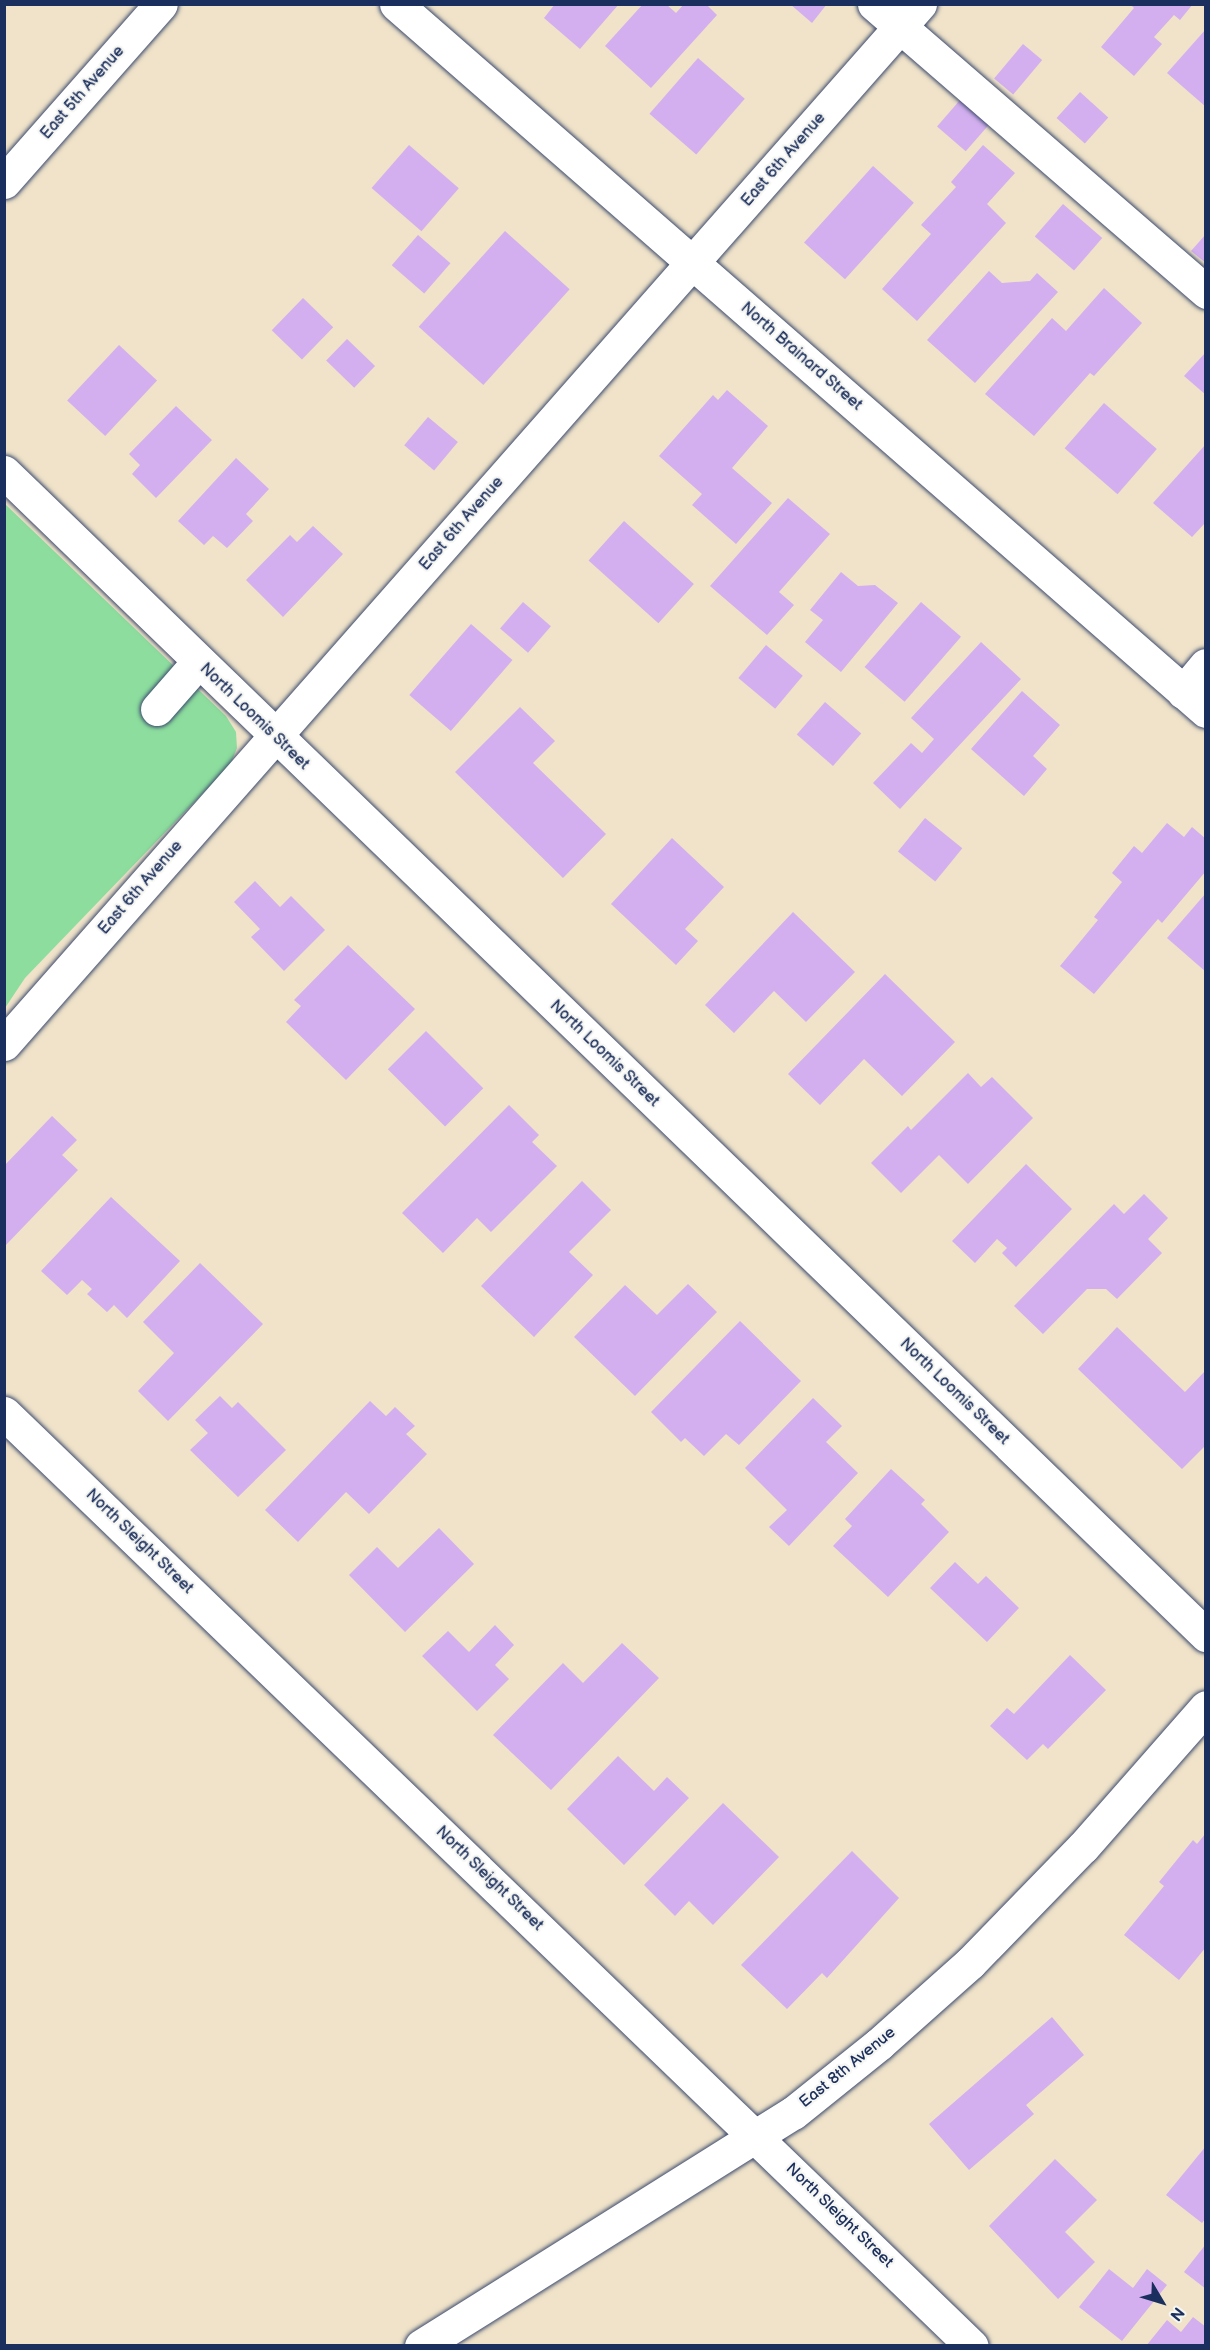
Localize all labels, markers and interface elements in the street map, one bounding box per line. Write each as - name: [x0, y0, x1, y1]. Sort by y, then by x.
- street label: East 5th Avenue: [37, 42, 129, 144]
- street label: East 6th Avenue: [738, 109, 830, 211]
- street label: North Brainard Street: [736, 299, 866, 415]
- street label: East 6th Avenue: [416, 473, 508, 575]
- street label: North Loomis Street: [195, 660, 313, 774]
- street label: East 6th Avenue: [95, 837, 187, 939]
- street label: North Loomis Street: [545, 997, 663, 1111]
- street label: North Loomis Street: [895, 1335, 1013, 1449]
- street label: North Sleight Street: [81, 1486, 197, 1598]
- street label: North Sleight Street: [431, 1823, 547, 1935]
- street label: East 8th Avenue: [796, 2023, 900, 2113]
- street label: North Sleight Street: [781, 2160, 897, 2272]
- north arrow: [1132, 2272, 1192, 2332]
- text: N: [1165, 2303, 1188, 2324]

